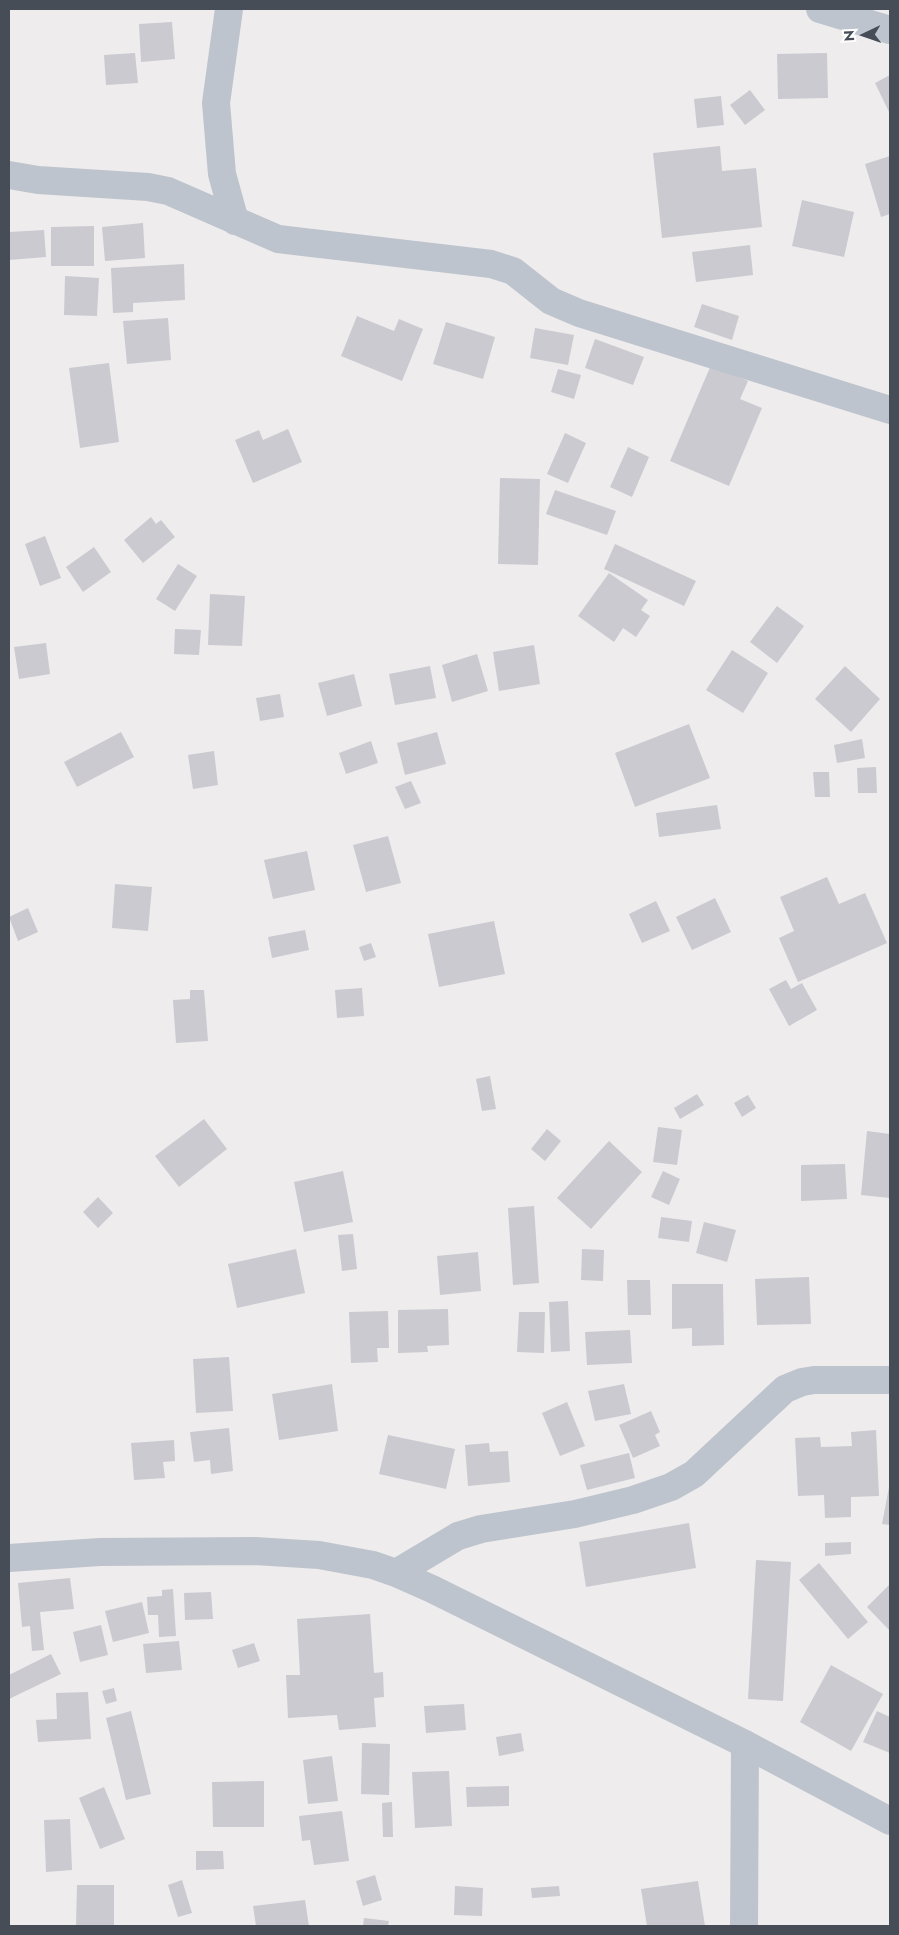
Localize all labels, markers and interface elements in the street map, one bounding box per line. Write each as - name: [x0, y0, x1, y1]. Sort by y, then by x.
- north arrow: [839, 10, 889, 60]
- text: N: [839, 30, 859, 42]

